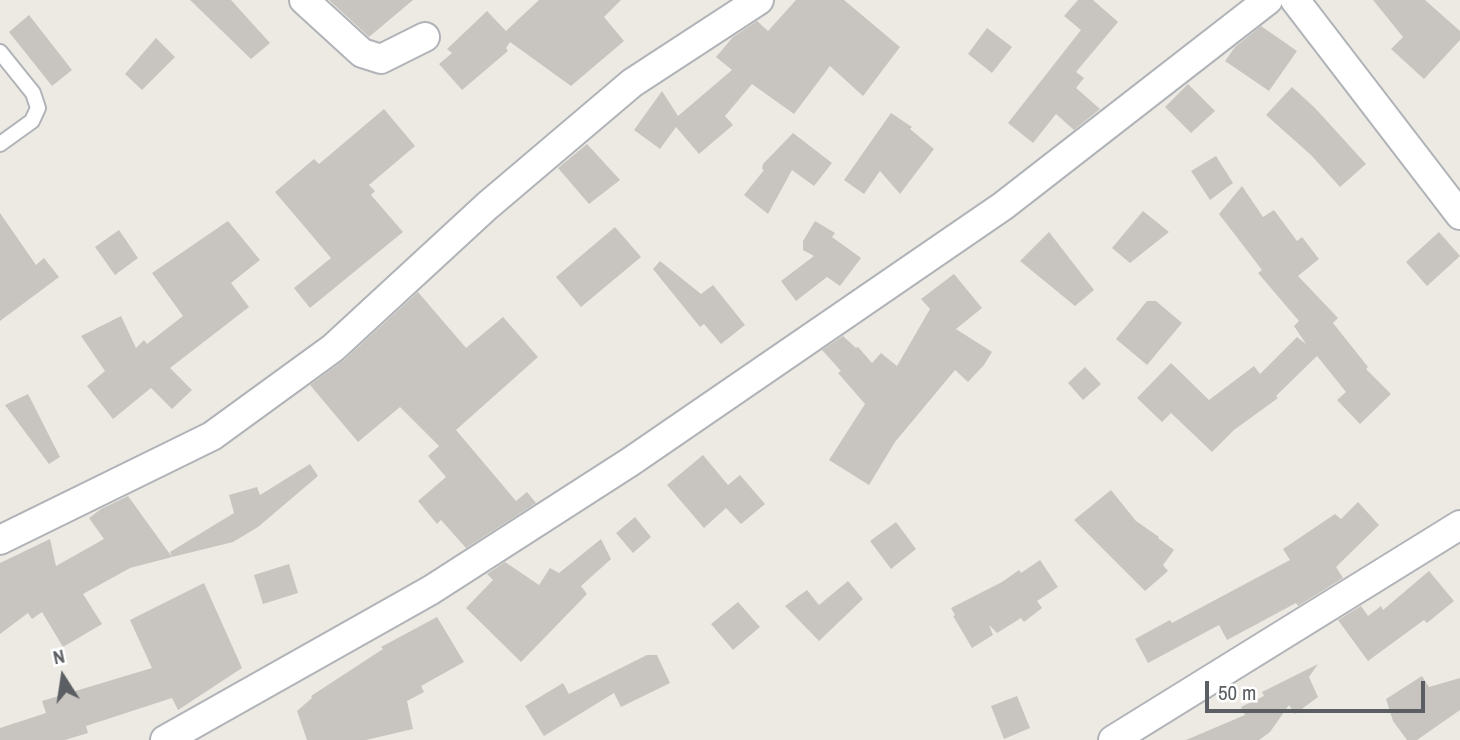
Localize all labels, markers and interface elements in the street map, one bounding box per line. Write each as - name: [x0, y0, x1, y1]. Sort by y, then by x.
- north arrow: [28, 642, 98, 712]
- text: N: [50, 643, 67, 670]
- scale bar: [1208, 666, 1428, 710]
- text: 50 m: [1218, 678, 1256, 707]

